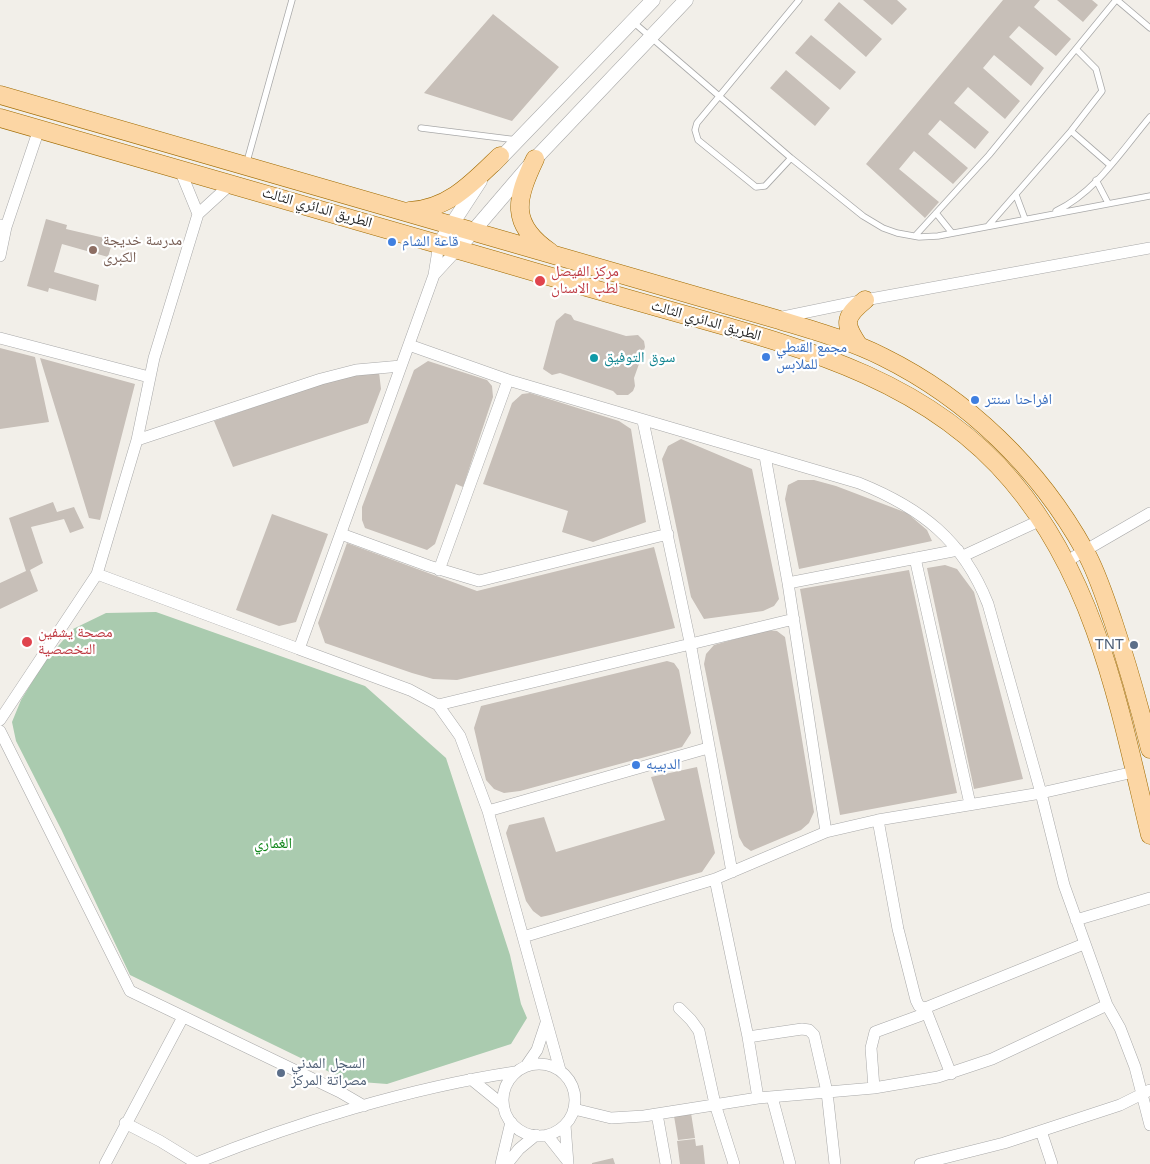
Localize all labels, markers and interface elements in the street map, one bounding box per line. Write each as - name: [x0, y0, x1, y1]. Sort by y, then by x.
- street label: الطريق الدائري الثالث: [260, 184, 374, 232]
- place label: مدرسة خديجة الكبرى: [103, 232, 182, 267]
- place label: قاعة الشام: [402, 233, 458, 251]
- marker: قاعة الشام: [386, 236, 398, 248]
- marker: مدرسة خديجة الكبرى: [87, 244, 99, 256]
- place label: مركز الفيصل لطب الاسنان: [551, 263, 619, 298]
- marker: مركز الفيصل لطب الاسنان: [533, 274, 547, 288]
- street label: الطريق الدائري الثالث: [649, 297, 763, 345]
- place label: مجمع القنطي للملابس: [776, 339, 847, 374]
- place label: سوق التوفيق: [604, 349, 675, 367]
- marker: مجمع القنطي للملابس: [760, 351, 772, 363]
- marker: سوق التوفيق: [588, 352, 600, 364]
- place label: افراحنا سنتر: [985, 391, 1052, 409]
- marker: افراحنا سنتر: [969, 394, 981, 406]
- place label: مصحة يشفين التخصصية: [38, 624, 113, 659]
- marker: مصحة يشفين التخصصية: [20, 635, 34, 649]
- place label: TNT: [1095, 636, 1124, 654]
- marker: TNT: [1128, 639, 1140, 651]
- place label: الدبيبه: [646, 756, 681, 774]
- marker: الدبيبه: [630, 759, 642, 771]
- park label: الغماري: [254, 835, 292, 853]
- place label: السجل المدني مصراتة المركز: [291, 1055, 367, 1090]
- marker: السجل المدني مصراتة المركز: [275, 1067, 287, 1079]

